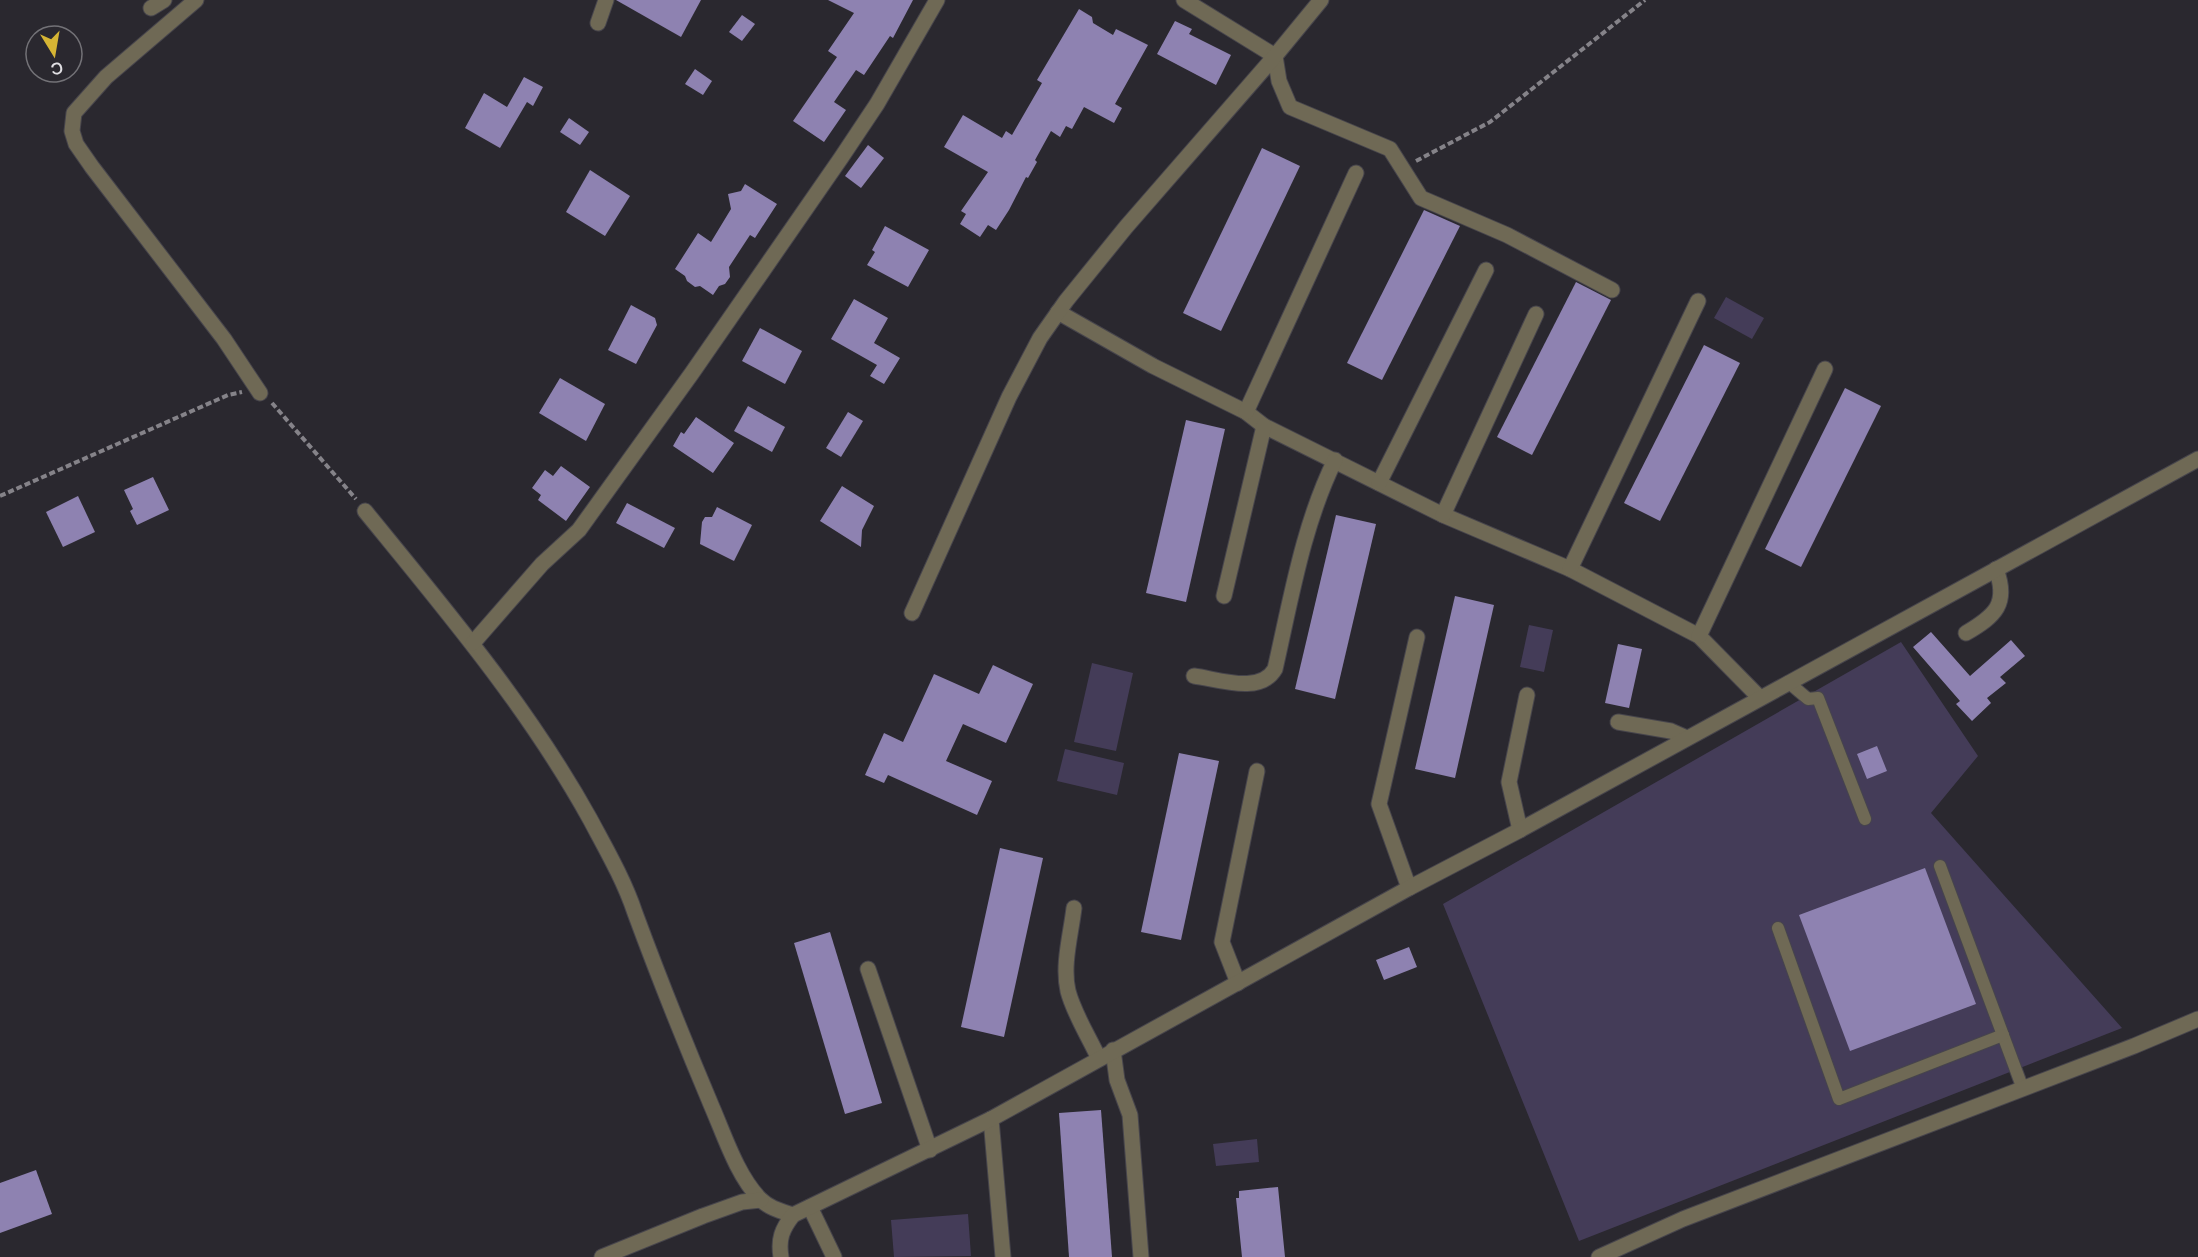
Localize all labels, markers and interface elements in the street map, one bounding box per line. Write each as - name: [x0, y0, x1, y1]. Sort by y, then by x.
- north arrow: [24, 24, 84, 84]
- text: С: [49, 57, 65, 81]

